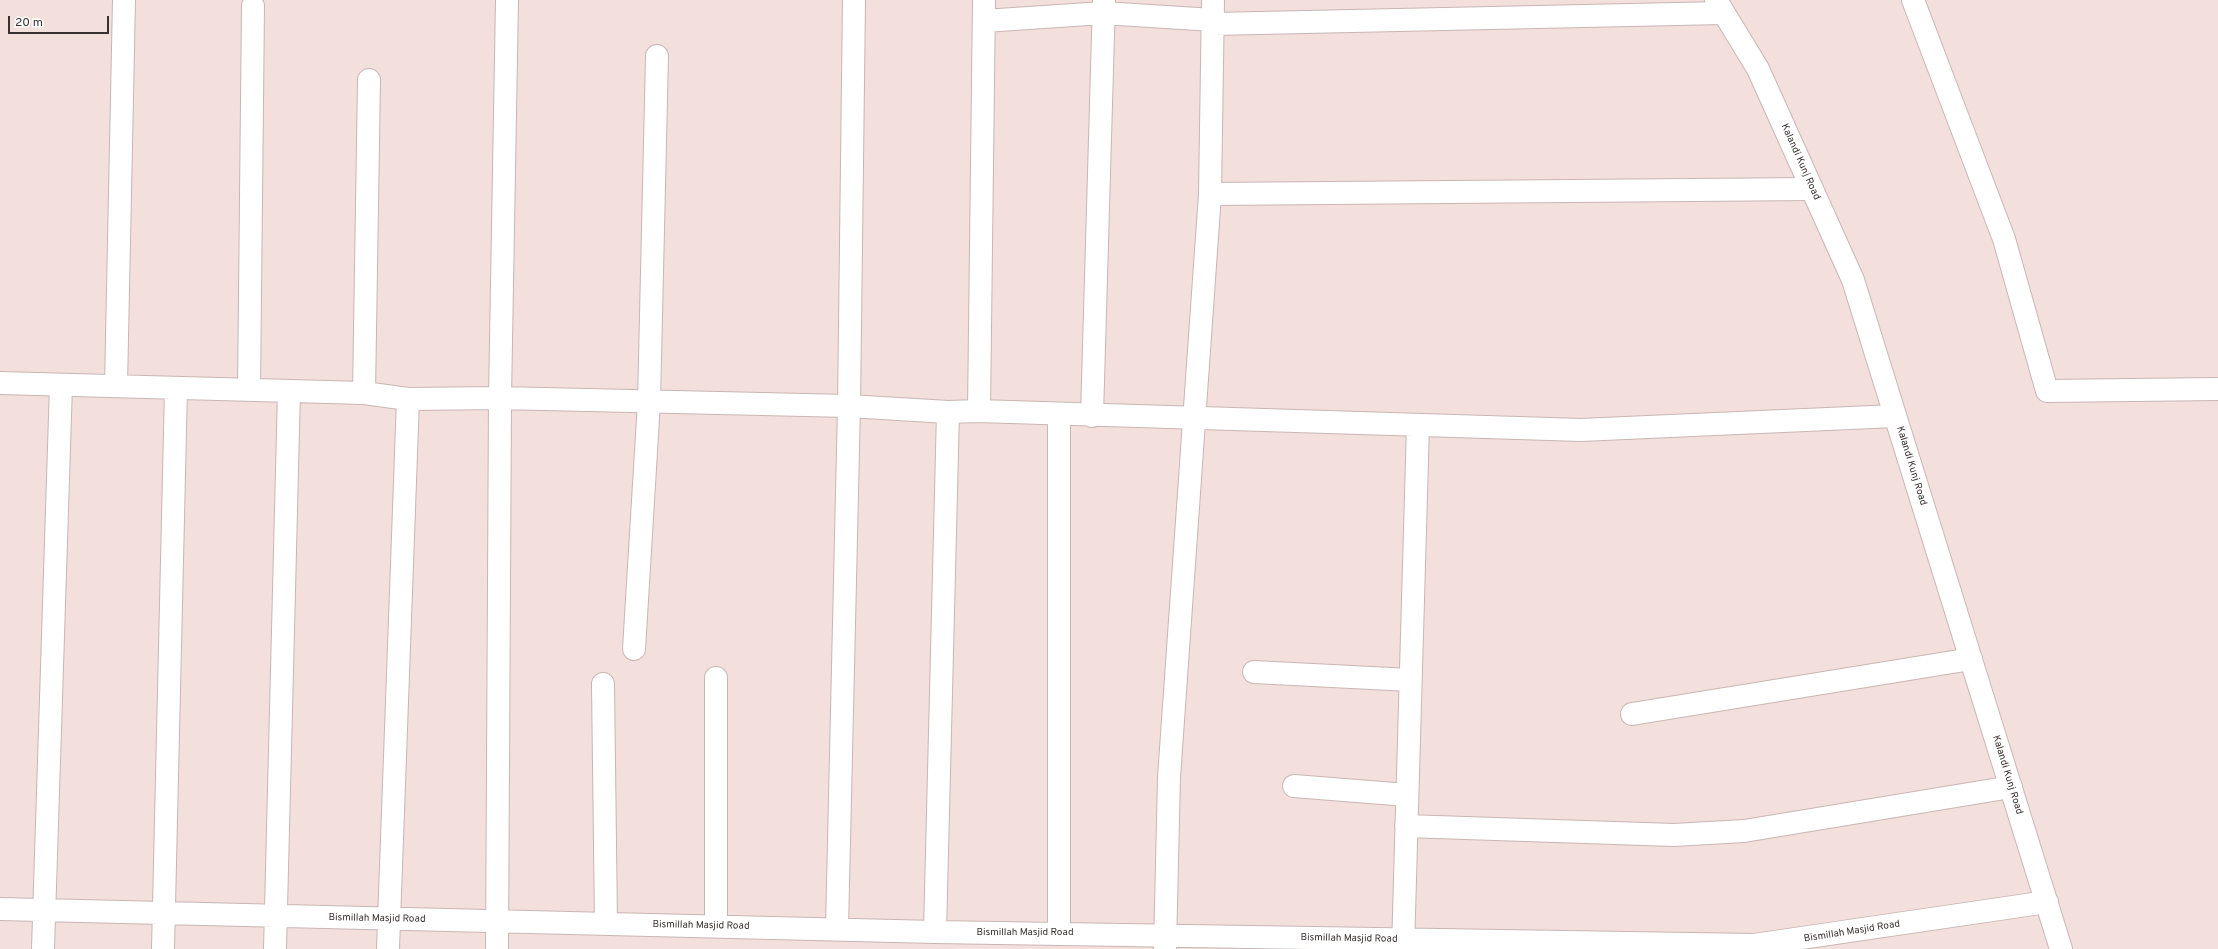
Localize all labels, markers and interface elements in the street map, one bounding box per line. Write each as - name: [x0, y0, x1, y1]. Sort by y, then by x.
- scale bar: [10, 8, 111, 34]
- text: 20 m: [15, 15, 43, 31]
- street label: Kalandi Kunj Road: [1778, 122, 1822, 202]
- street label: Kalandi Kunj Road: [1893, 425, 1929, 507]
- street label: Kalandi Kunj Road: [1989, 734, 2025, 816]
- street label: Bismillah Masjid Road: [328, 912, 426, 926]
- street label: Bismillah Masjid Road: [1803, 918, 1901, 946]
- street label: Bismillah Masjid Road: [652, 919, 750, 933]
- street label: Bismillah Masjid Road: [976, 927, 1074, 939]
- street label: Bismillah Masjid Road: [1300, 932, 1398, 946]

